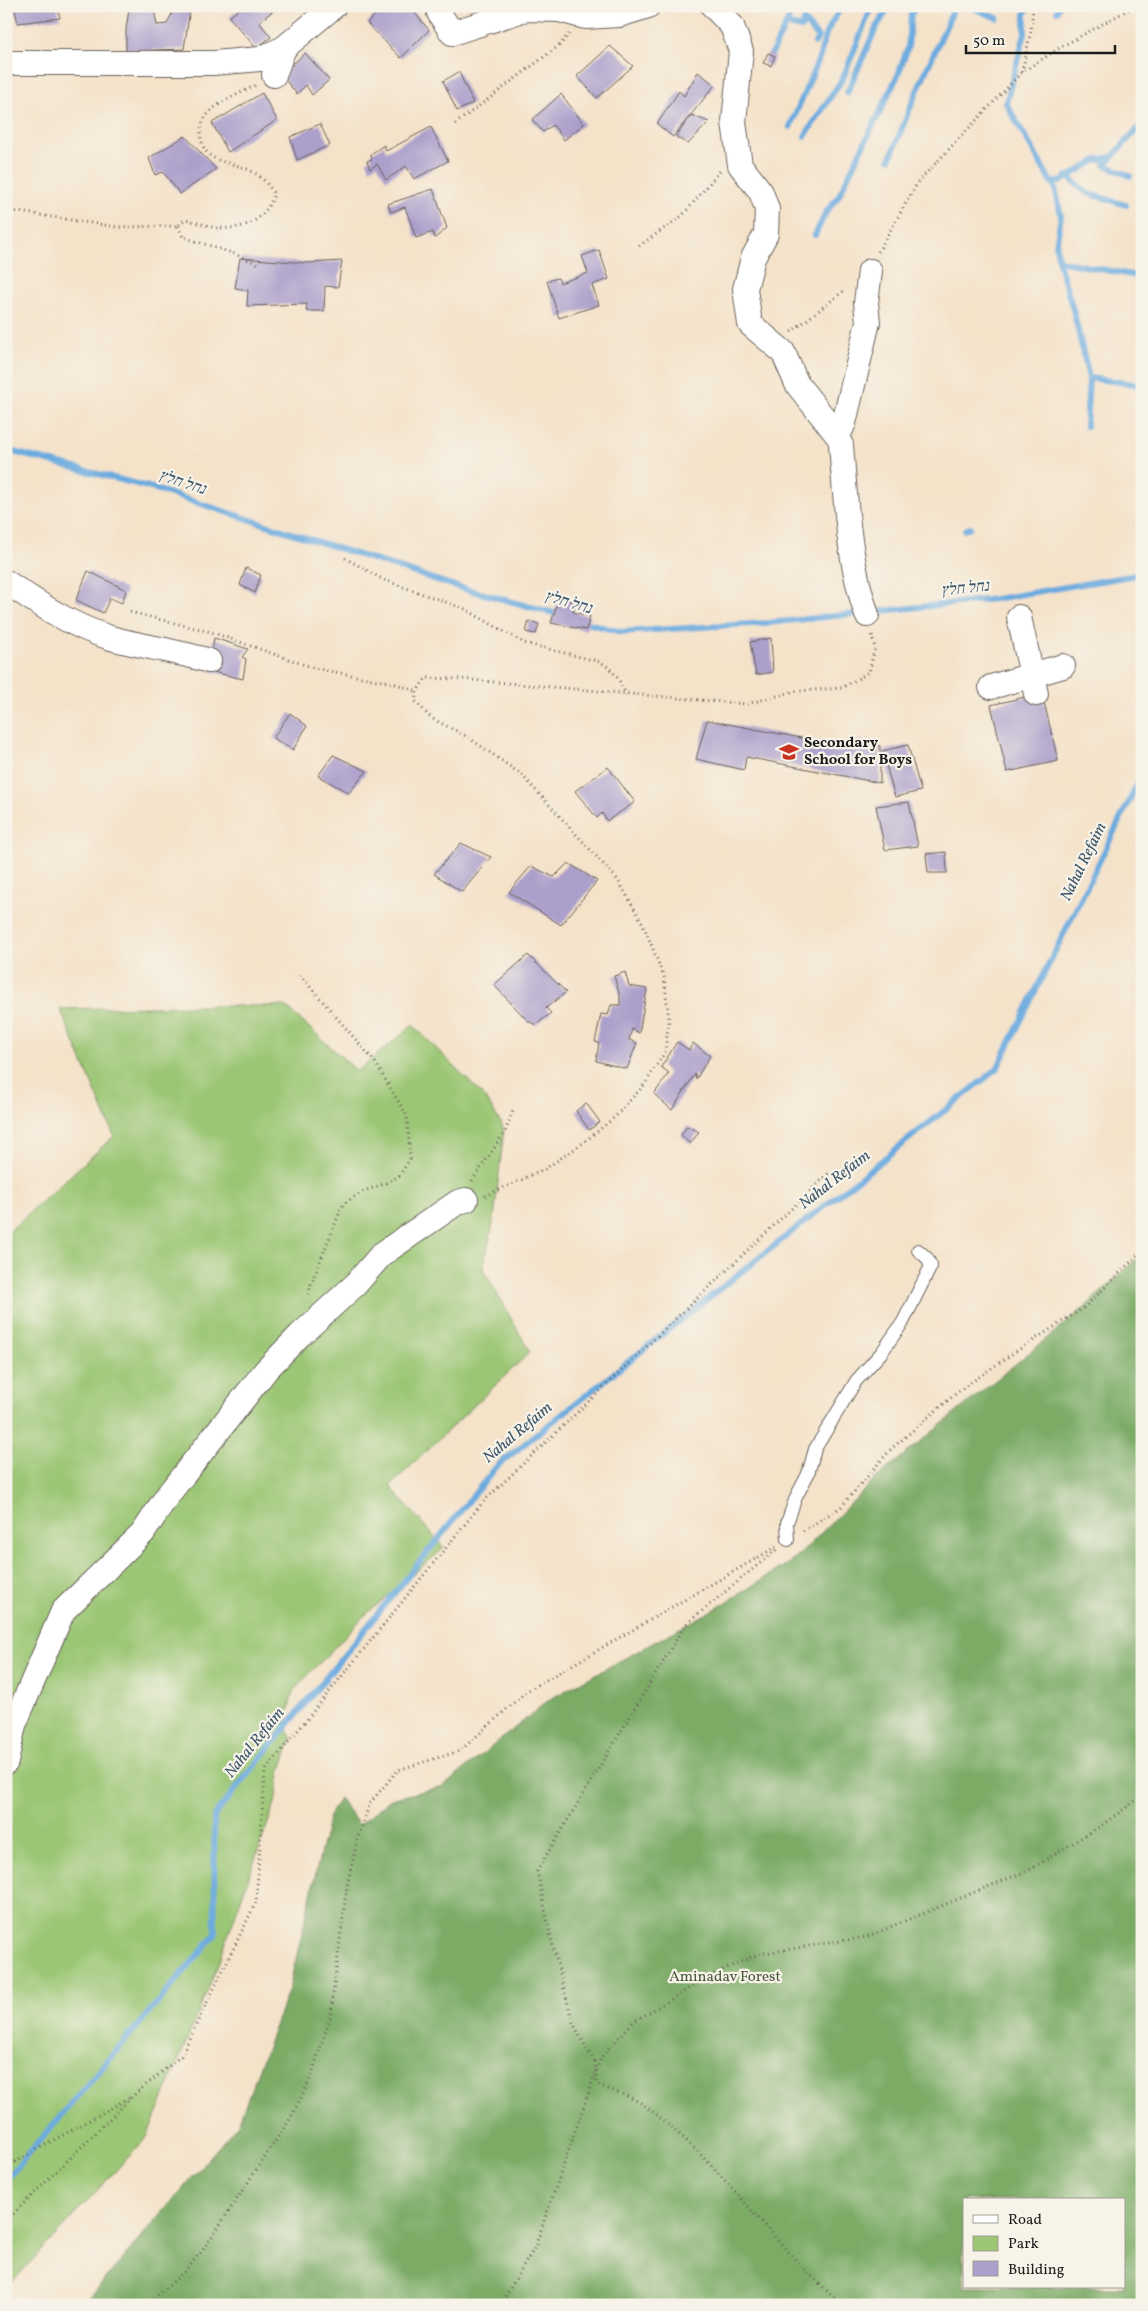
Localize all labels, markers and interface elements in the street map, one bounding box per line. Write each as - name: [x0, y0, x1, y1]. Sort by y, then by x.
- scale bar: [966, 22, 1114, 54]
- text: 50 m: [973, 31, 1005, 52]
- water label: נחל חלץ: [156, 465, 210, 501]
- water label: נחל חלץ: [940, 575, 992, 602]
- water label: נחל חלץ: [542, 586, 596, 621]
- place label: Secondary School for Boys: [804, 733, 912, 771]
- school or university icon: Secondary School for Boys: [778, 741, 800, 763]
- water label: Nahal Refaim: [1056, 819, 1112, 905]
- water label: Nahal Refaim: [795, 1145, 875, 1215]
- water label: Nahal Refaim: [478, 1397, 558, 1469]
- water label: Nahal Refaim: [220, 1703, 290, 1783]
- park label: Aminadav Forest: [669, 1967, 781, 1988]
- legend: [963, 2198, 1126, 2288]
- text: Road: [1008, 2210, 1042, 2231]
- text: Park: [1008, 2234, 1039, 2255]
- text: Building: [1008, 2260, 1065, 2281]

